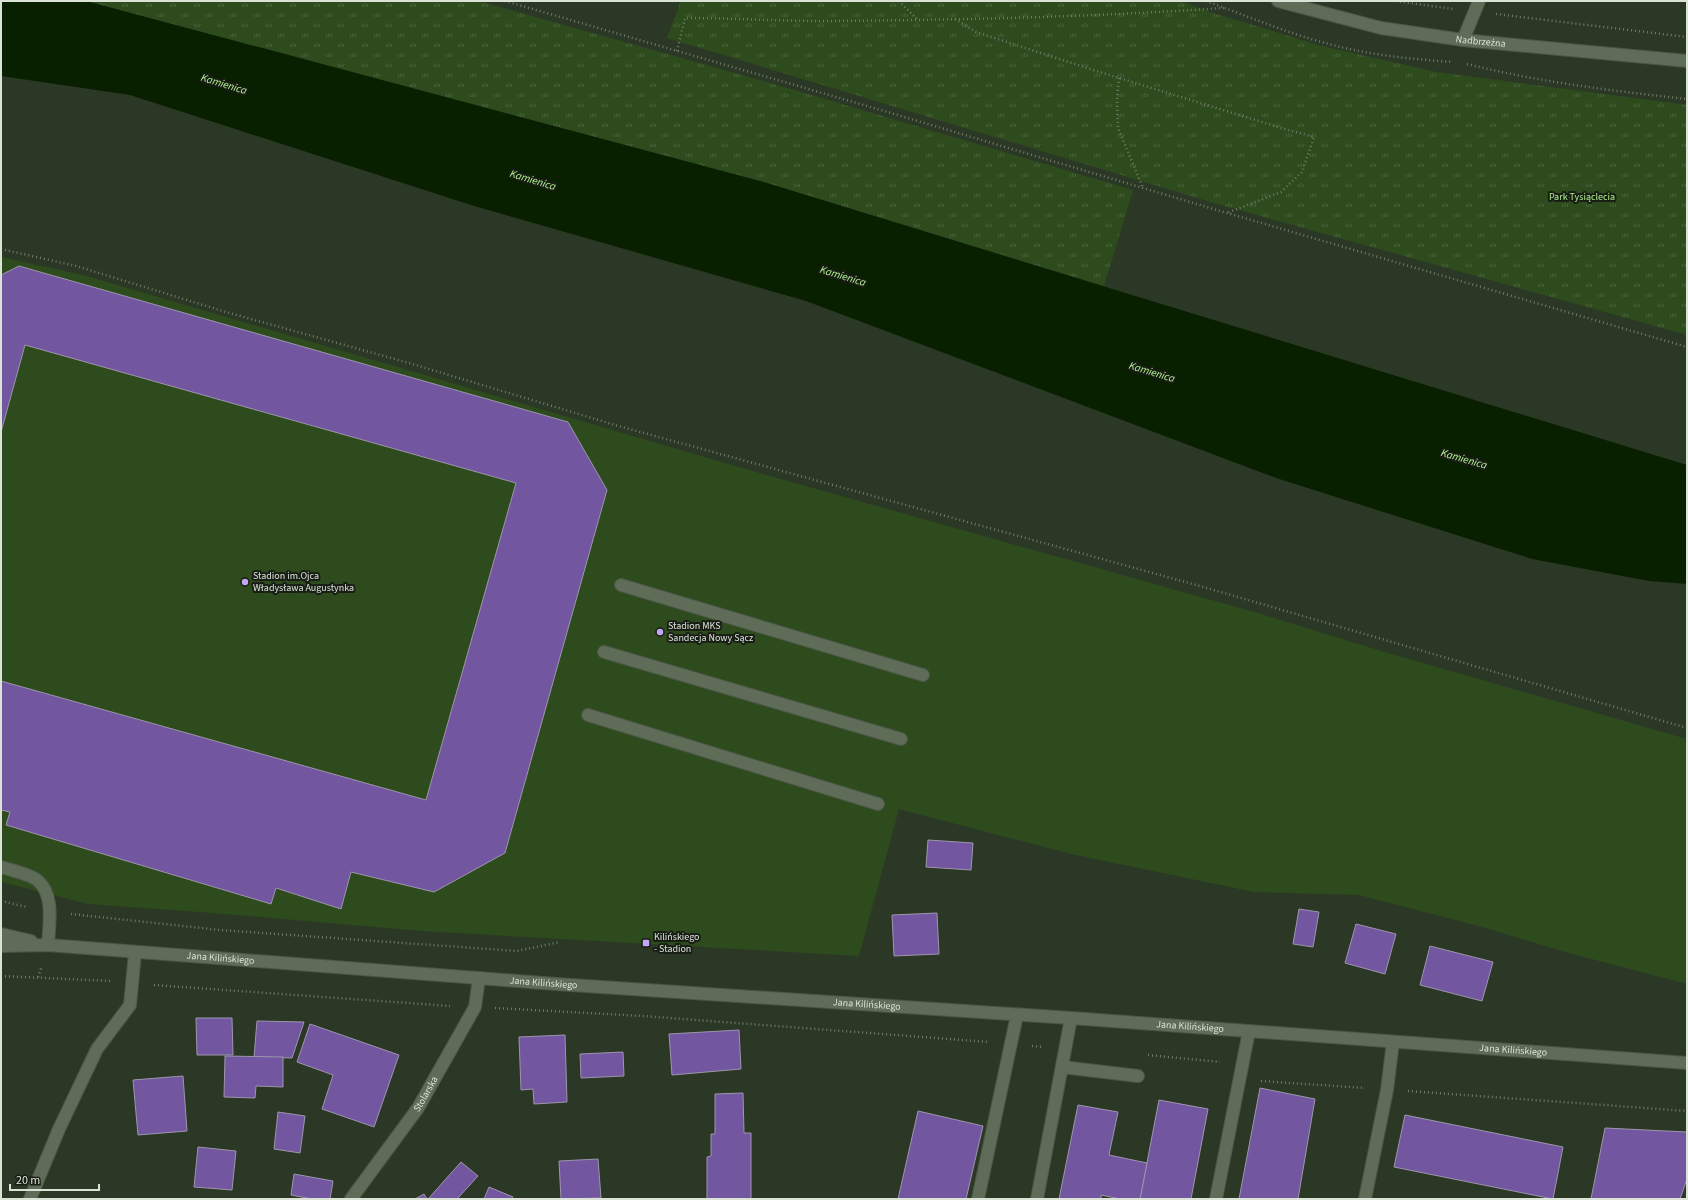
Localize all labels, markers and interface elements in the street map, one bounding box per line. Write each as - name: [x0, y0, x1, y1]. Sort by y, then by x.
- street label: Nadbrzeżna: [1455, 32, 1506, 51]
- water label: Kamienica: [199, 70, 249, 98]
- water label: Kamienica: [508, 166, 558, 194]
- park label: Park Tysiąclecia: [1549, 190, 1615, 204]
- water label: Kamienica: [818, 262, 868, 290]
- water label: Kamienica: [1127, 358, 1177, 386]
- water label: Kamienica: [1439, 445, 1489, 473]
- place label: Stadion im.Ojca Władysława Augustynka: [253, 569, 354, 595]
- marker: Stadion im.Ojca Władysława Augustynka: [240, 577, 250, 587]
- place label: Stadion MKS Sandecja Nowy Sącz: [668, 619, 753, 645]
- marker: Stadion MKS Sandecja Nowy Sącz: [655, 627, 665, 637]
- place label: Kilińskiego - Stadion: [654, 930, 700, 956]
- marker: Kilińskiego - Stadion: [641, 938, 651, 948]
- street label: Jana Kilińskiego: [186, 949, 255, 968]
- street label: Jana Kilińskiego: [509, 973, 578, 992]
- street label: Jana Kilińskiego: [832, 995, 901, 1014]
- street label: Jana Kilińskiego: [1156, 1017, 1224, 1036]
- street label: Jana Kilińskiego: [1479, 1041, 1548, 1060]
- street label: Stolarska: [410, 1074, 442, 1115]
- scale bar: [10, 1166, 99, 1192]
- text: 20 m: [16, 1172, 40, 1189]

